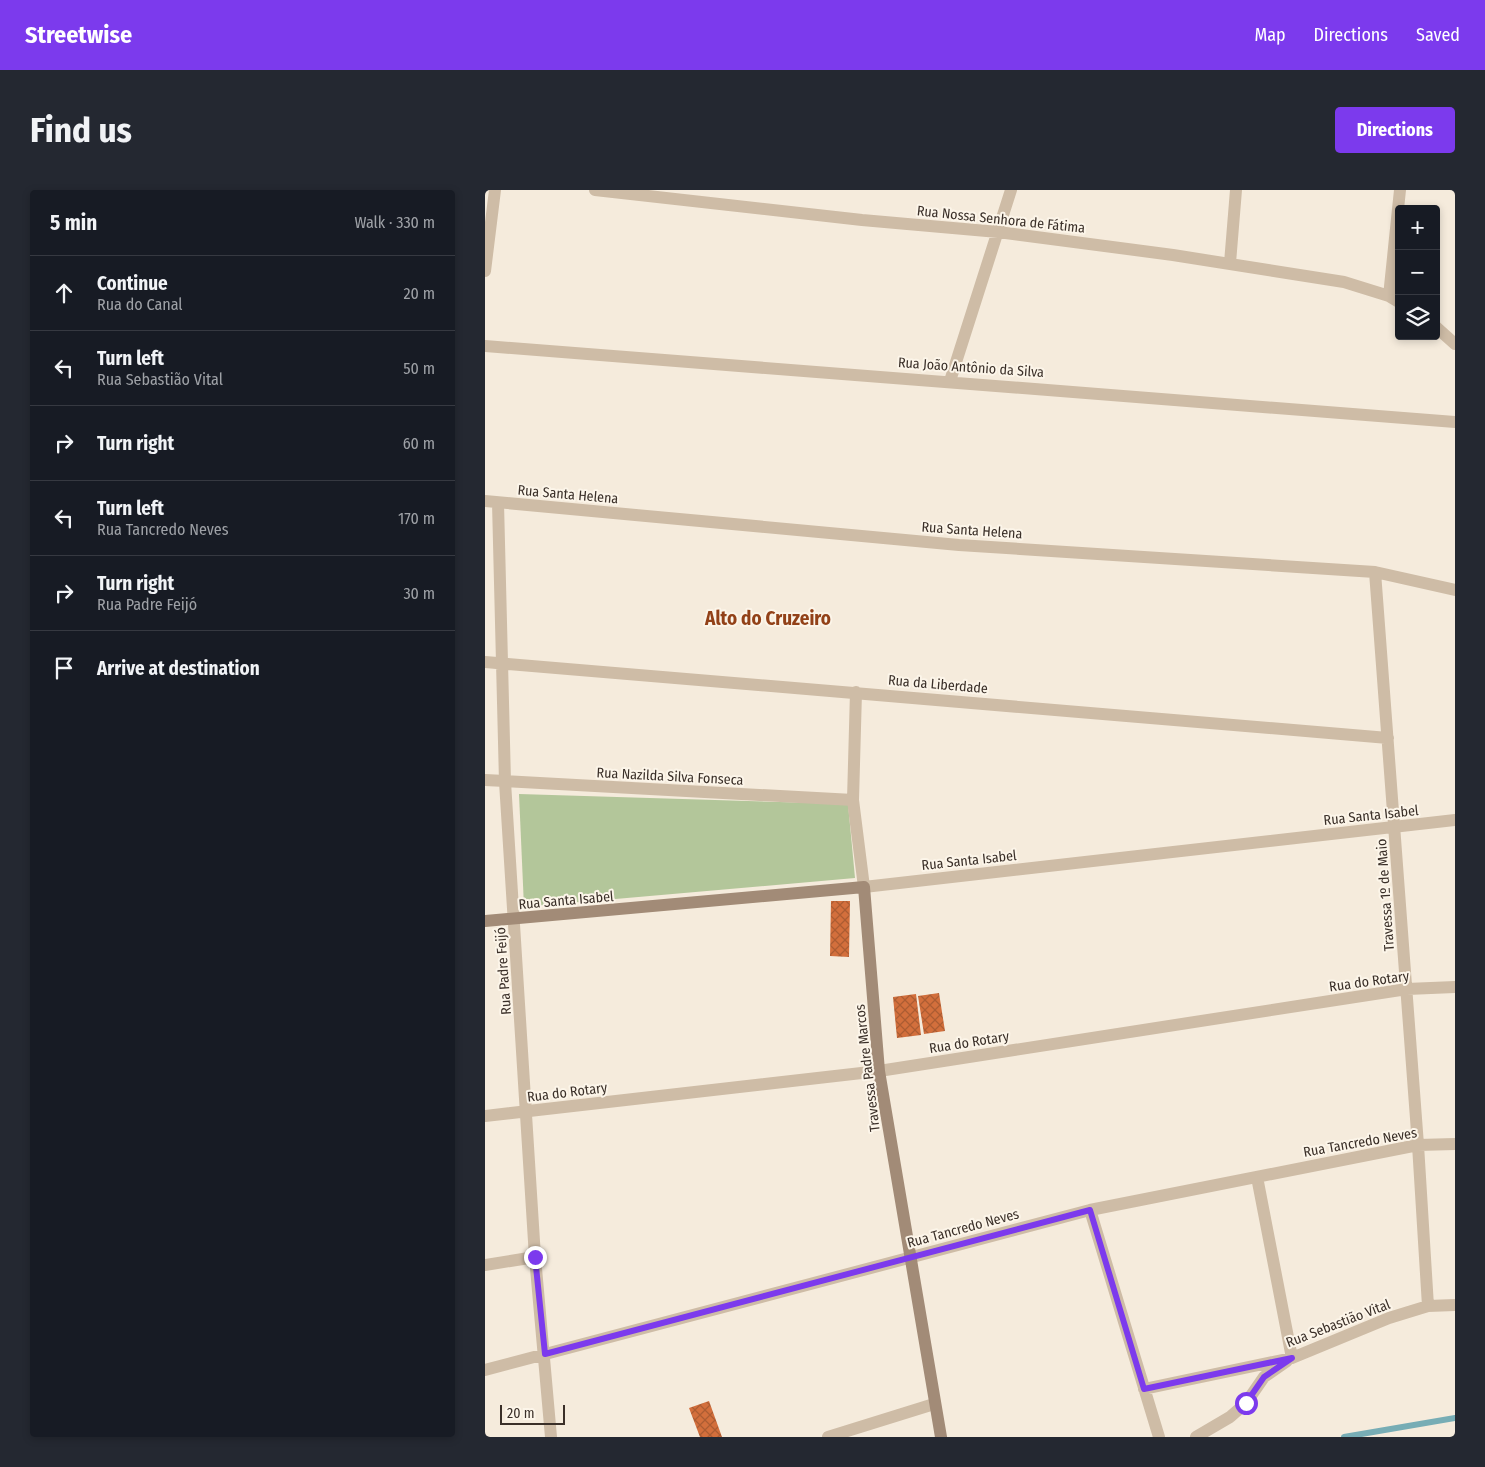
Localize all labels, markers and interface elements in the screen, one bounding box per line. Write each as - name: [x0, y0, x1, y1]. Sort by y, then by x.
- text: Streetwise: [25, 21, 132, 49]
- text: Map: [1254, 24, 1286, 46]
- text: Directions: [1314, 24, 1388, 46]
- text: Saved: [1416, 24, 1460, 46]
- button: Directions: [1335, 107, 1455, 153]
- text: Find us: [30, 109, 132, 151]
- street label: Rua Nossa Senhora de Fátima: [916, 202, 1086, 237]
- map controls: [1395, 205, 1440, 340]
- button: +: [1395, 205, 1440, 250]
- text: 5 min: [50, 210, 97, 236]
- text: Walk · 330 m: [354, 213, 435, 232]
- button: −: [1395, 250, 1440, 295]
- text: Continue: [97, 272, 168, 295]
- icon: ahead: [50, 279, 78, 307]
- text: 20 m: [404, 284, 435, 303]
- text: Rua do Canal: [97, 295, 183, 314]
- button: layers: [1395, 295, 1440, 340]
- text: Turn left: [97, 347, 164, 370]
- icon: left: [50, 354, 78, 382]
- street label: Rua João Antônio da Silva: [897, 354, 1045, 381]
- text: 50 m: [403, 359, 435, 378]
- text: Rua Sebastião Vital: [97, 370, 223, 389]
- icon: right: [50, 429, 78, 457]
- text: Turn right: [97, 432, 174, 455]
- text: 60 m: [403, 434, 435, 453]
- street label: Rua Santa Helena: [517, 482, 619, 507]
- text: Turn left: [97, 497, 164, 520]
- icon: left: [50, 504, 78, 532]
- text: 170 m: [398, 509, 435, 528]
- street label: Rua Santa Helena: [921, 518, 1023, 543]
- text: Rua Tancredo Neves: [97, 520, 229, 539]
- text: Turn right: [97, 572, 174, 595]
- icon: right: [50, 579, 78, 607]
- text: 30 m: [403, 584, 435, 603]
- text: Rua Padre Feijó: [97, 595, 197, 614]
- district label: Alto do Cruzeiro: [704, 607, 831, 630]
- icon: arrive: [50, 654, 78, 682]
- text: Arrive at destination: [97, 657, 260, 680]
- street label: Rua da Liberdade: [887, 672, 989, 697]
- street label: Rua Nazilda Silva Fonseca: [596, 764, 744, 789]
- street label: Rua Santa Isabel: [1323, 802, 1420, 829]
- street label: Travessa 1º de Maio: [1373, 838, 1398, 952]
- street label: Rua Santa Isabel: [921, 847, 1018, 874]
- street label: Rua Santa Isabel: [518, 888, 615, 913]
- street label: Rua Padre Feijó: [492, 927, 515, 1015]
- street label: Rua do Rotary: [1328, 967, 1411, 996]
- street label: Travessa Padre Marcos: [851, 1003, 884, 1133]
- street label: Rua do Rotary: [928, 1028, 1011, 1057]
- street label: Rua do Rotary: [526, 1079, 609, 1106]
- street label: Rua Tancredo Neves: [1302, 1124, 1418, 1161]
- street label: Rua Tancredo Neves: [905, 1205, 1021, 1252]
- route end: [524, 1246, 547, 1269]
- street label: Rua Sebastião Vital: [1284, 1296, 1393, 1351]
- route start: [1235, 1392, 1258, 1415]
- scale bar: [500, 1402, 565, 1425]
- text: 20 m: [507, 1405, 535, 1422]

